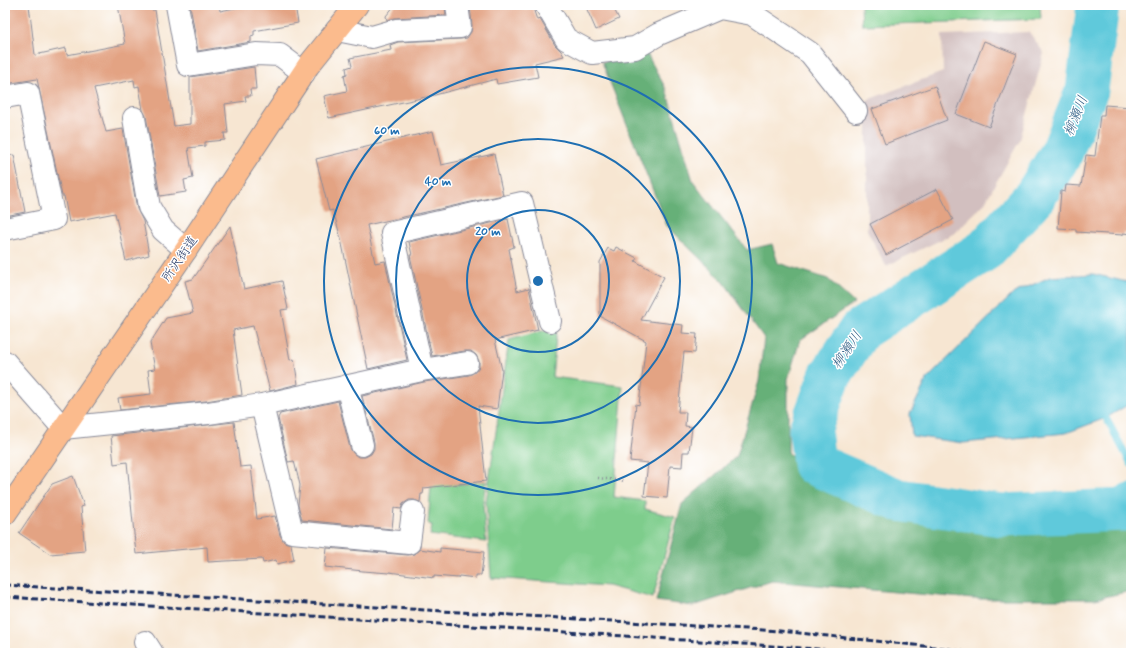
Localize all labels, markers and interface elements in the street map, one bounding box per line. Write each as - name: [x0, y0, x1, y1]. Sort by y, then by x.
- water label: 柳瀬川: [1060, 93, 1092, 139]
- text: 60 m: [374, 123, 400, 139]
- text: 40 m: [425, 174, 452, 190]
- text: 20 m: [475, 224, 501, 240]
- street label: 所沢街道: [158, 233, 202, 285]
- centre of rings: [531, 274, 545, 288]
- water label: 柳瀬川: [828, 328, 866, 372]

